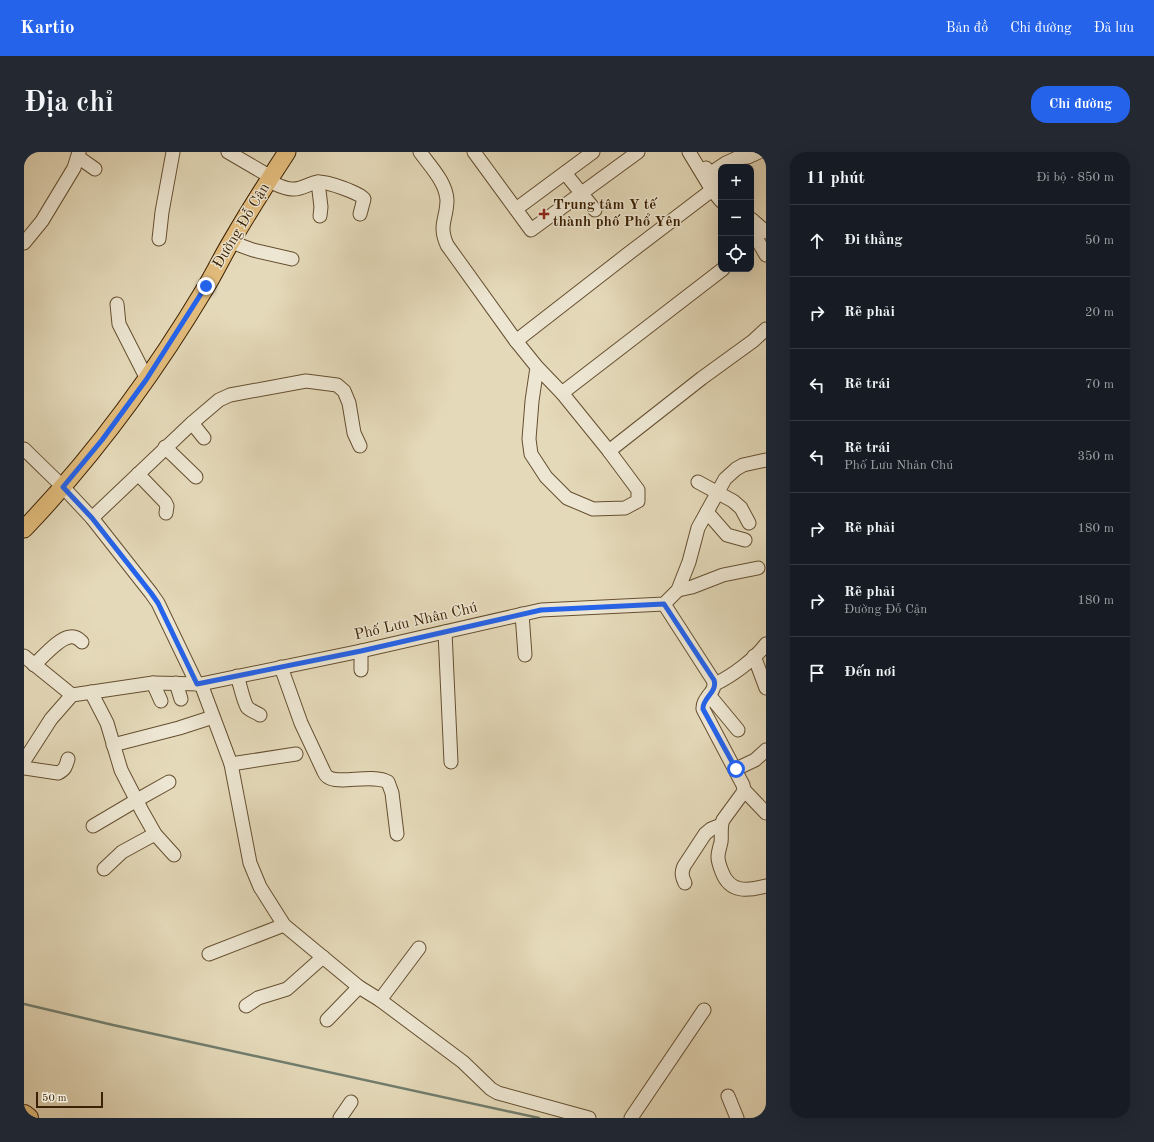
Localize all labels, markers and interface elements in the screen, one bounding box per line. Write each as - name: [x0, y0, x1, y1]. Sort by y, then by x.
- text: Kartio: [20, 19, 75, 38]
- text: Bản đồ: [946, 21, 988, 35]
- text: Chỉ đường: [1010, 21, 1072, 35]
- text: Đã lưu: [1094, 21, 1134, 35]
- button: Chỉ đường: [1031, 86, 1130, 123]
- text: Địa chỉ: [24, 90, 113, 118]
- map controls: [718, 164, 754, 272]
- button: +: [718, 164, 754, 200]
- text: 11 phút: [806, 170, 865, 187]
- text: Đi bộ · 850 m: [1036, 171, 1114, 184]
- street label: Đường Đỗ Cận: [210, 180, 273, 271]
- place label: Trung tâm Y tế thành phố Phổ Yên: [553, 197, 681, 230]
- button: −: [718, 200, 754, 236]
- marker: Trung tâm Y tế thành phố Phổ Yên: [538, 208, 550, 220]
- icon: ahead: [806, 230, 828, 252]
- text: Đi thẳng: [844, 233, 903, 248]
- text: 50 m: [1085, 234, 1114, 247]
- button: locate: [718, 236, 754, 272]
- route end: [197, 277, 215, 295]
- icon: right: [806, 302, 828, 324]
- text: Rẽ phải: [844, 305, 895, 320]
- text: 20 m: [1085, 306, 1114, 319]
- icon: left: [806, 374, 828, 396]
- text: Rẽ trái: [844, 377, 890, 392]
- text: 70 m: [1085, 378, 1114, 391]
- text: Rẽ trái: [844, 441, 890, 456]
- icon: left: [806, 446, 828, 468]
- text: 350 m: [1077, 450, 1114, 463]
- text: Phố Lưu Nhân Chú: [844, 459, 953, 472]
- icon: right: [806, 518, 828, 540]
- text: Rẽ phải: [844, 521, 895, 536]
- text: 180 m: [1077, 522, 1114, 535]
- text: Rẽ phải: [844, 585, 895, 600]
- icon: right: [806, 590, 828, 612]
- text: 180 m: [1077, 594, 1114, 607]
- street label: Phố Lưu Nhân Chú: [353, 600, 479, 643]
- text: Đường Đỗ Cận: [844, 603, 927, 616]
- icon: arrive: [806, 662, 828, 684]
- text: Đến nơi: [844, 665, 896, 680]
- route start: [727, 760, 745, 778]
- scale bar: [36, 1090, 103, 1109]
- text: 50 m: [42, 1093, 67, 1104]

